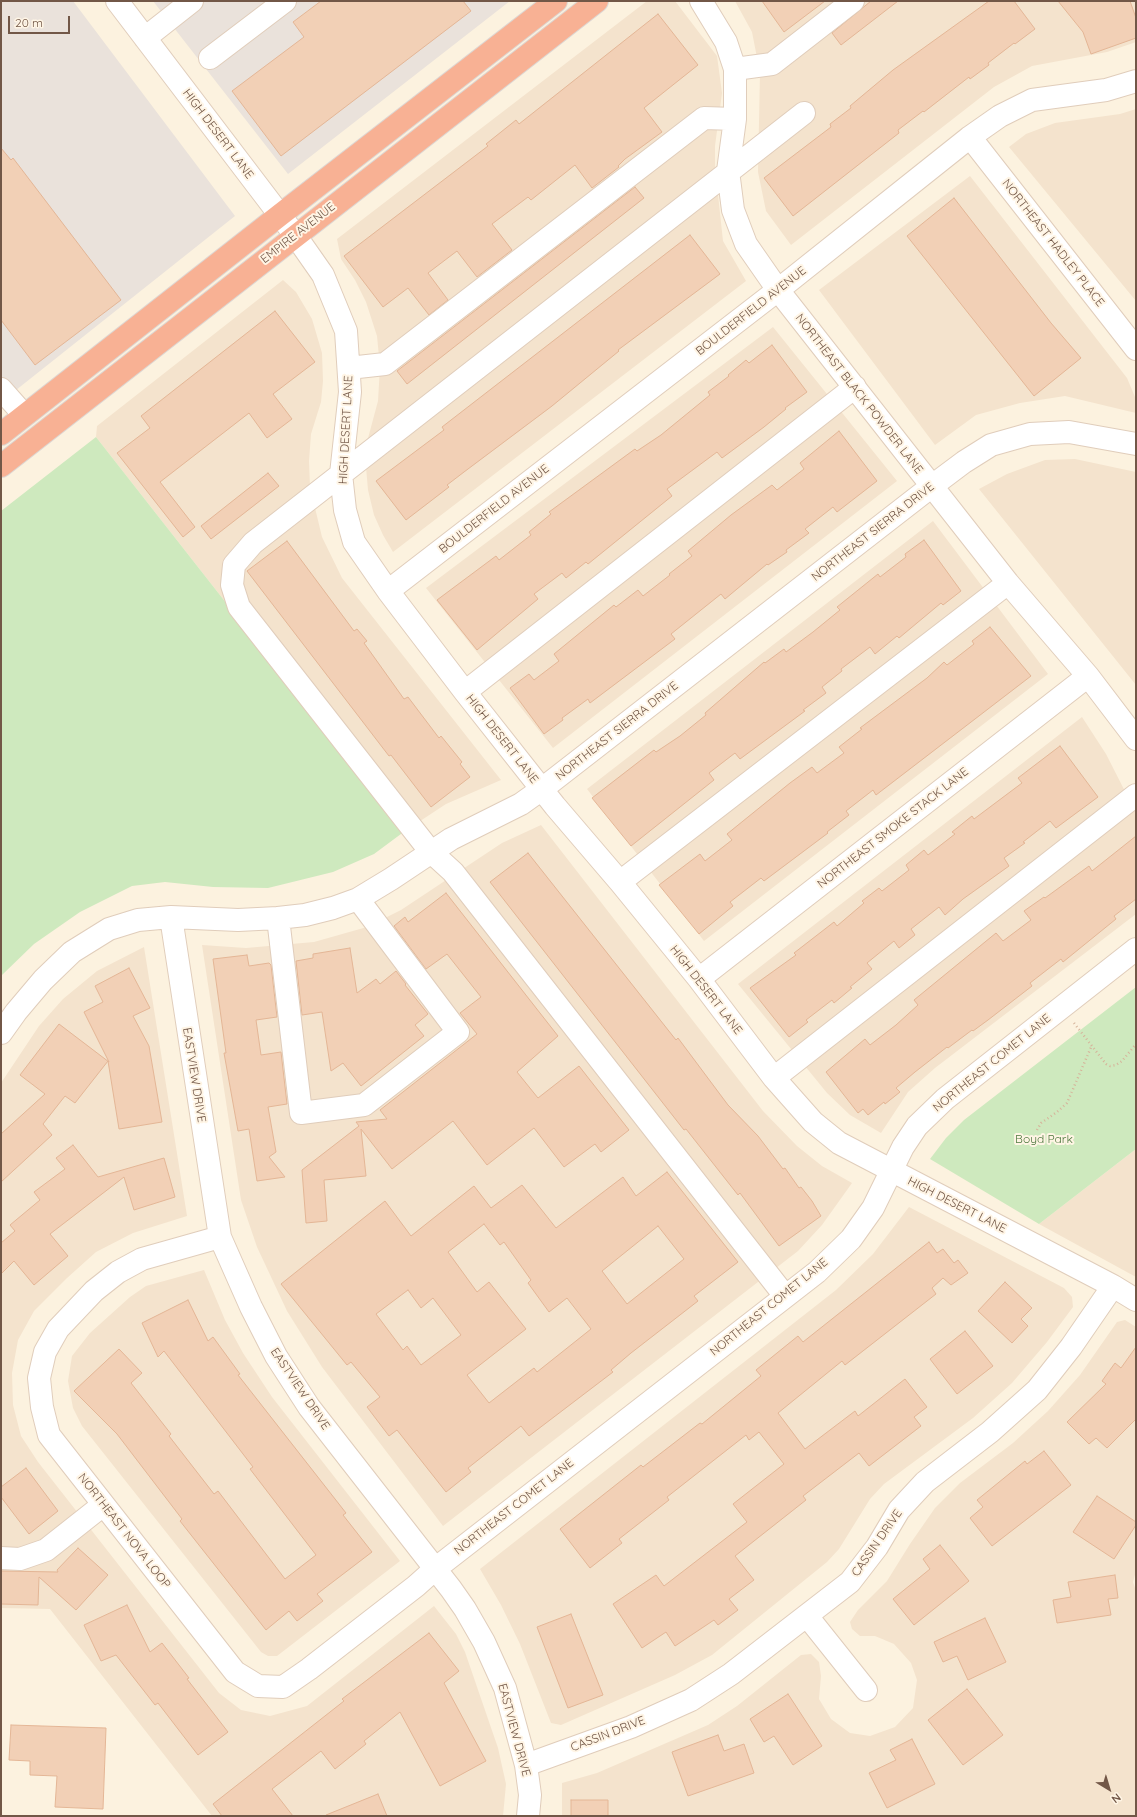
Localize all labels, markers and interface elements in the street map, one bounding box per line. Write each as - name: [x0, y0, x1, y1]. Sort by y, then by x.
- scale bar: [10, 8, 72, 34]
- text: 20 m: [15, 15, 43, 30]
- street label: HIGH DESERT LANE: [179, 86, 257, 182]
- street label: NORTHEAST HADLEY PLACE: [999, 176, 1107, 310]
- street label: EMPIRE AVENUE: [258, 199, 338, 267]
- street label: BOULDERFIELD AVENUE: [693, 263, 809, 359]
- street label: NORTHEAST BLACK POWDER LANE: [792, 311, 926, 477]
- street label: HIGH DESERT LANE: [336, 375, 356, 485]
- street label: BOULDERFIELD AVENUE: [436, 461, 552, 557]
- street label: NORTHEAST SIERRA DRIVE: [809, 480, 937, 584]
- street label: NORTHEAST SIERRA DRIVE: [553, 679, 681, 783]
- street label: HIGH DESERT LANE: [463, 692, 541, 786]
- street label: NORTHEAST SMOKE STACK LANE: [815, 765, 971, 891]
- street label: HIGH DESERT LANE: [667, 943, 745, 1037]
- street label: NORTHEAST COMET LANE: [930, 1011, 1054, 1115]
- street label: EASTVIEW DRIVE: [179, 1027, 209, 1123]
- park label: Boyd Park: [1015, 1132, 1073, 1146]
- street label: HIGH DESERT LANE: [905, 1174, 1009, 1236]
- street label: NORTHEAST COMET LANE: [707, 1255, 831, 1359]
- street label: EASTVIEW DRIVE: [267, 1345, 333, 1433]
- street label: NORTHEAST COMET LANE: [451, 1456, 577, 1558]
- street label: NORTHEAST NOVA LOOP: [75, 1471, 173, 1591]
- street label: CASSIN DRIVE: [849, 1507, 905, 1579]
- street label: EASTVIEW DRIVE: [495, 1682, 533, 1778]
- street label: CASSIN DRIVE: [569, 1713, 647, 1755]
- north arrow: [1089, 1769, 1129, 1809]
- text: N: [1109, 1790, 1124, 1806]

